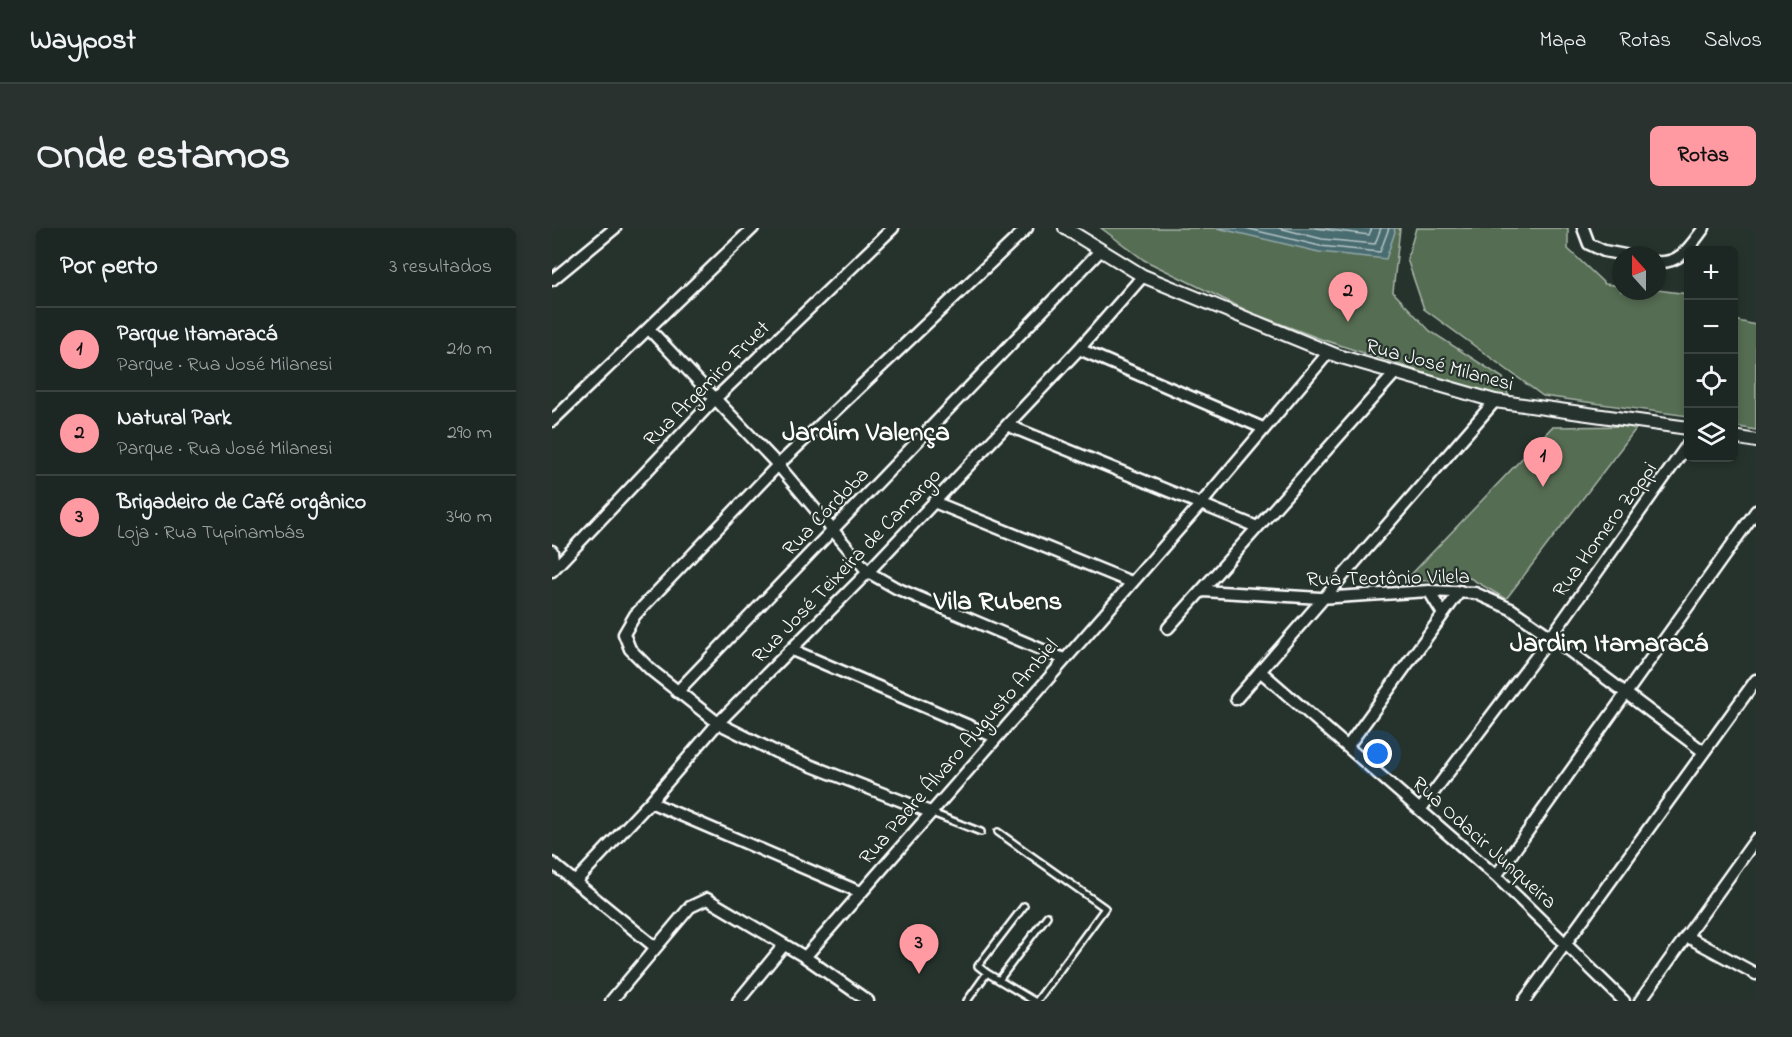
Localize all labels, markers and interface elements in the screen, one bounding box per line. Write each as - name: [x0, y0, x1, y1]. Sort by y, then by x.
- text: Waypost: [30, 21, 136, 62]
- text: Mapa: [1539, 26, 1586, 56]
- text: Rotas: [1619, 26, 1671, 56]
- text: Salvos: [1704, 26, 1762, 56]
- text: Onde estamos: [36, 126, 290, 187]
- button: Rotas: [1650, 126, 1756, 186]
- north arrow: [1612, 246, 1666, 300]
- map controls: [1684, 246, 1738, 462]
- button: +: [1684, 246, 1738, 300]
- text: Por perto: [60, 248, 158, 286]
- text: 3 resultados: [389, 253, 492, 282]
- pin: 2: [1328, 272, 1368, 322]
- button: −: [1684, 300, 1738, 354]
- street label: Rua Argemiro Fruet: [637, 314, 779, 456]
- text: Parque Itamaracá: [117, 319, 277, 351]
- street label: Rua José Milanesi: [1362, 332, 1517, 400]
- text: 1: [76, 335, 83, 364]
- text: 210 m: [447, 335, 492, 364]
- text: Parque · Rua José Milanesi: [117, 351, 332, 380]
- button: locate: [1684, 354, 1738, 408]
- text: Natural Park: [117, 403, 231, 435]
- button: layers: [1684, 408, 1738, 462]
- district label: Jardim Valença: [782, 414, 950, 453]
- text: 2: [75, 419, 84, 448]
- text: 290 m: [447, 419, 492, 448]
- text: Parque · Rua José Milanesi: [117, 435, 332, 464]
- pin: 1: [1524, 438, 1562, 487]
- street label: Rua Homero Zoppi: [1546, 456, 1665, 604]
- street label: Rua Córdoba: [776, 461, 877, 564]
- street label: Rua José Teixeira de Camargo: [746, 462, 951, 672]
- text: Brigadeiro de Café orgânico: [117, 487, 366, 519]
- text: 3: [75, 503, 84, 532]
- text: 340 m: [446, 503, 492, 532]
- text: Loja · Rua Tupinambás: [117, 519, 305, 548]
- street label: Rua Teotônio Vilela: [1306, 563, 1470, 595]
- district label: Vila Rubens: [933, 583, 1062, 622]
- district label: Jardim Itamaracá: [1510, 625, 1708, 664]
- street label: Rua Padre Álvaro Augusto Ambiel: [852, 632, 1068, 873]
- your location: [1363, 739, 1392, 768]
- street label: Rua Odacir Junqueira: [1404, 770, 1563, 917]
- pin: 3: [900, 924, 938, 974]

